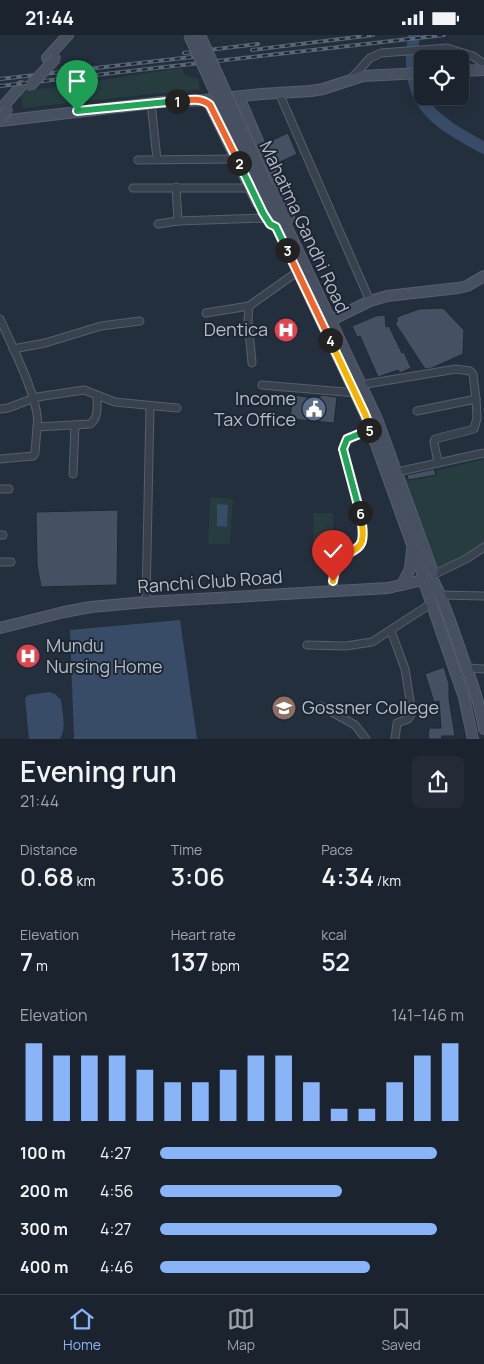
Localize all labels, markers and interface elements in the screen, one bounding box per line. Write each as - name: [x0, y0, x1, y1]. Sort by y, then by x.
- text: 21:44: [25, 5, 74, 31]
- map controls: [414, 50, 469, 105]
- button: locate: [414, 50, 469, 105]
- pin: [56, 60, 98, 111]
- icon: arrive: [63, 67, 91, 95]
- pin: 1: [164, 89, 190, 113]
- text: 1: [174, 92, 181, 111]
- street label: Mahatma Gandhi Road: [255, 137, 355, 316]
- pin: 2: [226, 151, 252, 175]
- text: 2: [235, 154, 244, 173]
- pin: 3: [274, 237, 300, 263]
- text: 3: [283, 241, 292, 260]
- place label: Dentica: [204, 317, 268, 341]
- hospital icon: Dentica: [273, 317, 299, 343]
- pin: 4: [318, 327, 342, 353]
- text: 4: [326, 331, 335, 350]
- place label: Income Tax Office: [214, 386, 296, 431]
- public building icon: Income Tax Office: [301, 396, 327, 422]
- pin: 5: [356, 417, 382, 443]
- text: 5: [365, 421, 374, 440]
- pin: 6: [348, 501, 372, 525]
- text: 6: [356, 504, 365, 523]
- pin: [312, 530, 354, 581]
- icon: check: [319, 537, 347, 565]
- street label: Ranchi Club Road: [137, 564, 283, 598]
- place label: Mundu Nursing Home: [46, 633, 162, 678]
- hospital icon: Mundu Nursing Home: [15, 643, 41, 669]
- school or university icon: Gossner College: [271, 695, 297, 721]
- place label: Gossner College: [302, 695, 439, 719]
- text: Evening run: [20, 752, 177, 790]
- button: share: [412, 756, 464, 808]
- text: 21:44: [20, 790, 59, 812]
- text: Distance: [20, 840, 77, 859]
- text: Time: [171, 840, 202, 859]
- text: Pace: [321, 840, 353, 859]
- text: 0.68: [20, 859, 74, 894]
- text: 3:06: [171, 859, 225, 894]
- text: 4:34: [321, 859, 374, 894]
- text: km: [74, 871, 95, 890]
- text: /km: [374, 871, 401, 890]
- text: Elevation: [20, 925, 79, 944]
- text: Heart rate: [171, 925, 236, 944]
- text: kcal: [321, 925, 347, 944]
- text: 7: [20, 944, 33, 979]
- text: 137: [171, 944, 209, 979]
- text: 52: [321, 944, 350, 979]
- text: m: [33, 956, 48, 975]
- text: bpm: [209, 956, 240, 975]
- text: Elevation: [20, 1004, 88, 1026]
- text: 141–146 m: [391, 1004, 464, 1026]
- text: 100 m: [20, 1142, 66, 1164]
- text: 4:27: [100, 1142, 131, 1164]
- text: 200 m: [20, 1180, 68, 1202]
- text: 4:56: [100, 1180, 133, 1202]
- text: 300 m: [20, 1218, 68, 1240]
- text: 4:27: [100, 1218, 131, 1240]
- text: 400 m: [20, 1256, 68, 1278]
- text: 4:46: [100, 1256, 134, 1278]
- tab: Home: [63, 1305, 101, 1354]
- tab: Map: [227, 1305, 255, 1354]
- tab: Saved: [381, 1305, 421, 1354]

